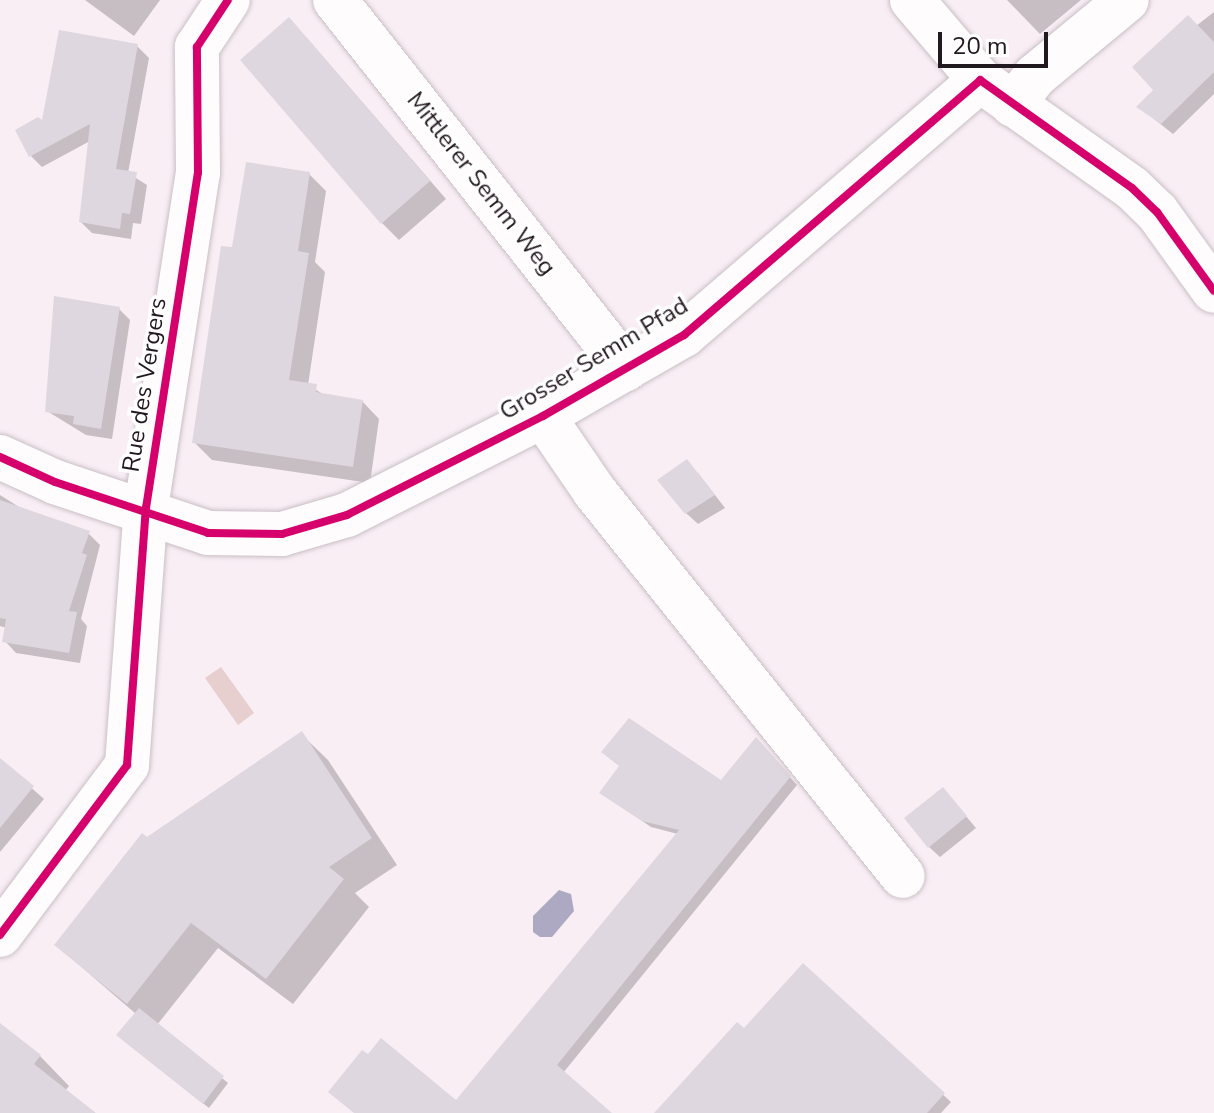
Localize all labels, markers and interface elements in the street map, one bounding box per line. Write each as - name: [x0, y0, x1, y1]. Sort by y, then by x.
- scale bar: [942, 16, 1052, 66]
- text: 20 m: [952, 30, 1008, 62]
- street label: Mittlerer Semm Weg: [400, 87, 562, 281]
- street label: Grosser Semm Pfad: [495, 291, 693, 427]
- street label: Rue des Vergers: [117, 296, 173, 474]

